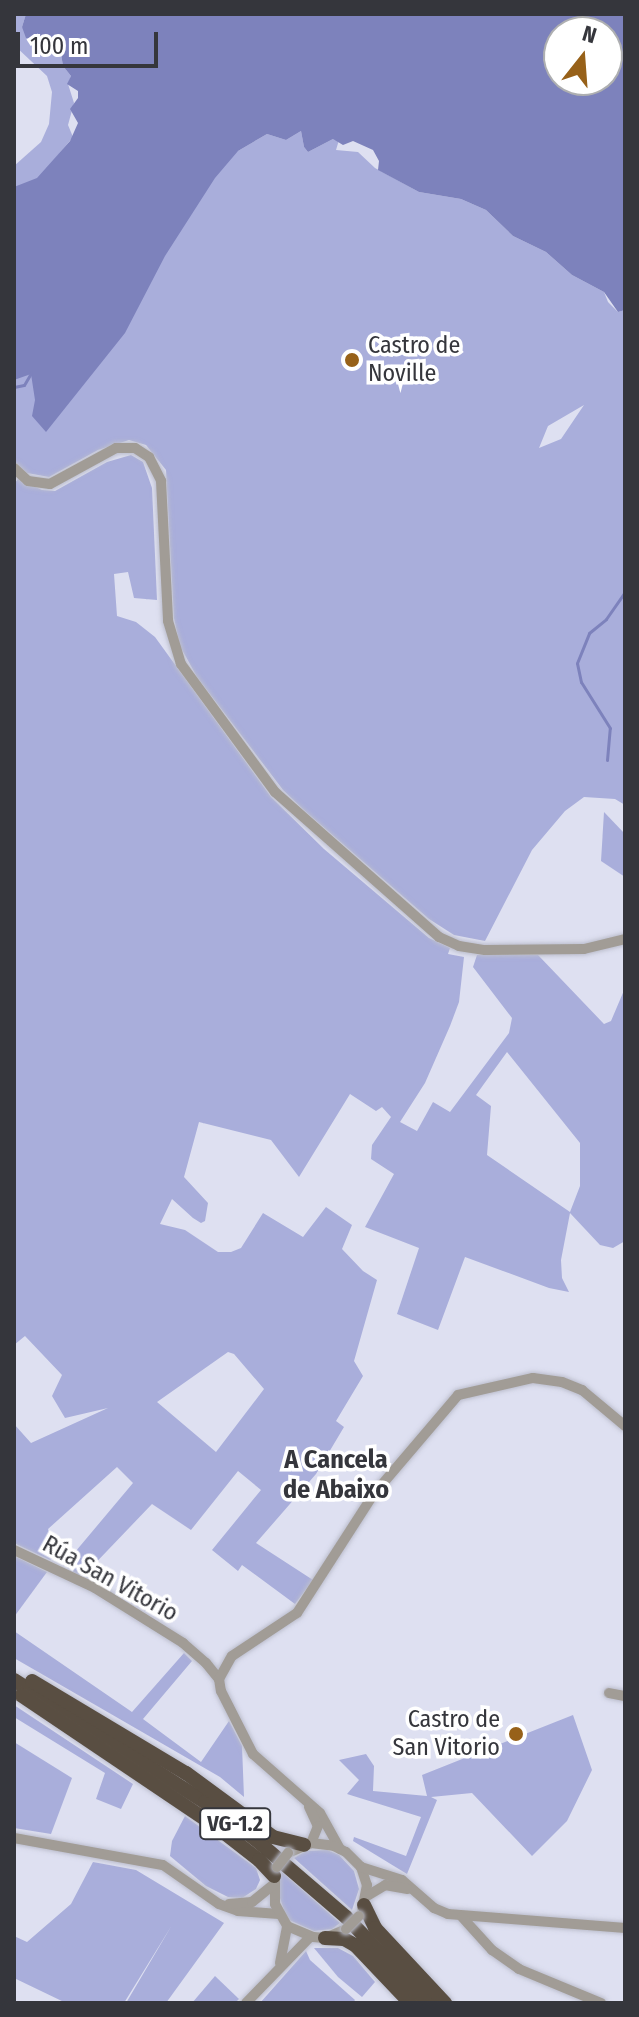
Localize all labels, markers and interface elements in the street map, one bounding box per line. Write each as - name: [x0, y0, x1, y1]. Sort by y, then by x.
- scale bar: [20, 16, 162, 66]
- north arrow: [543, 16, 623, 96]
- text: N: [579, 20, 600, 49]
- text: 100 m: [30, 32, 88, 60]
- place label: Castro de Noville: [368, 332, 460, 388]
- marker: Castro de Noville: [343, 351, 361, 369]
- district label: A Cancela de Abaixo: [283, 1444, 389, 1506]
- street label: Rúa San Vitorio: [37, 1530, 183, 1628]
- place label: Castro de San Vitorio: [393, 1706, 500, 1762]
- marker: Castro de San Vitorio: [507, 1725, 525, 1743]
- road number: VG-1.2: [199, 1806, 271, 1842]

